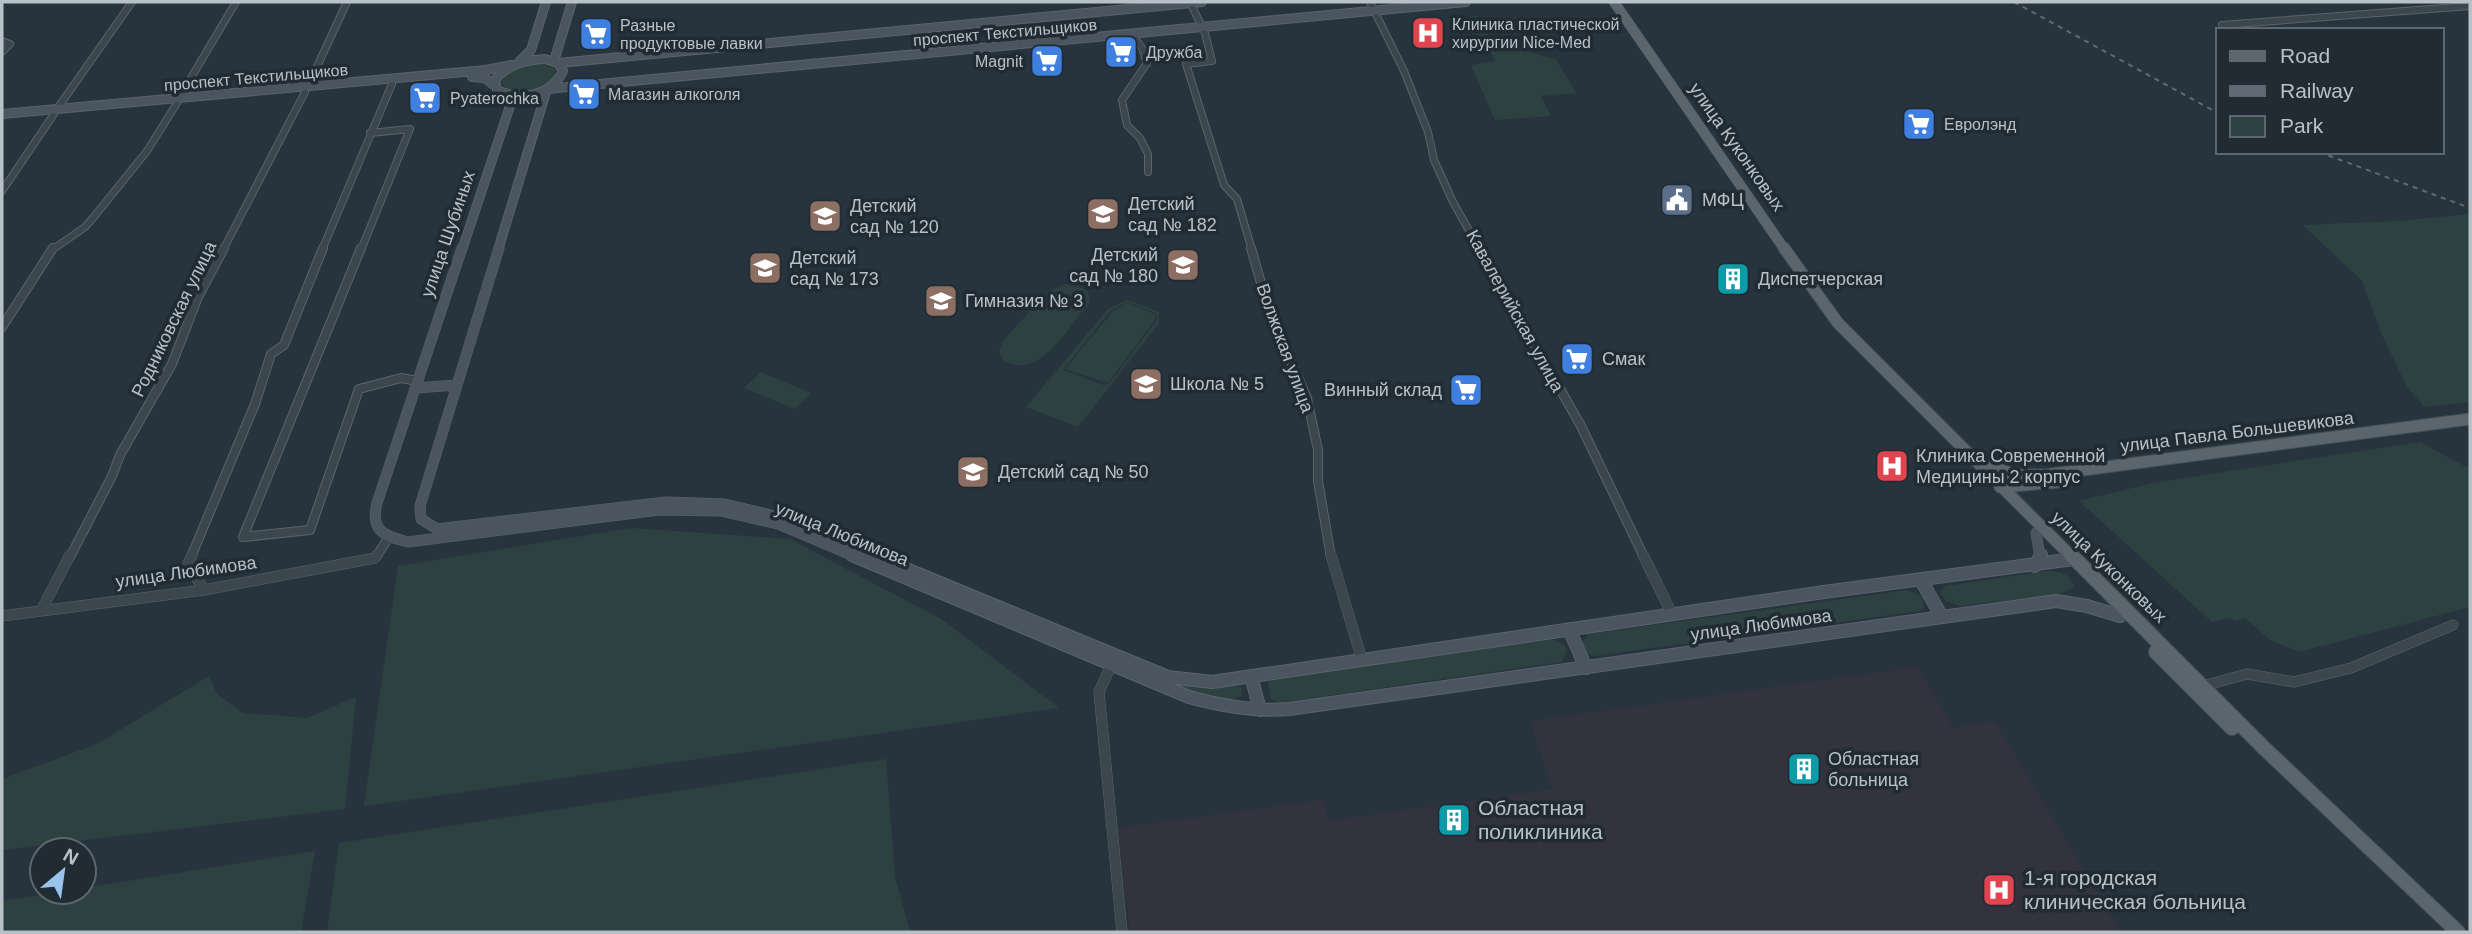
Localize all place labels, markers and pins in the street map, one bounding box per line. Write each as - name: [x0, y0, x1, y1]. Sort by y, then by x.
- hospital icon: Клиника пластической хирургии Nice-Med: [1409, 14, 1447, 52]
- supermarket icon: Разные продуктовые лавки: [577, 15, 615, 53]
- place label: Клиника пластической хирургии Nice-Med: [1452, 16, 1619, 51]
- place label: Разные продуктовые лавки: [620, 17, 763, 52]
- supermarket icon: Дружба: [1102, 33, 1140, 71]
- supermarket icon: Magnit: [1028, 42, 1066, 80]
- place label: Дружба: [1146, 44, 1202, 61]
- place label: Magnit: [975, 53, 1024, 70]
- supermarket icon: Магазин алкоголя: [565, 75, 603, 113]
- supermarket icon: Pyaterochka: [406, 79, 444, 117]
- place label: Магазин алкоголя: [608, 86, 741, 103]
- place label: Pyaterochka: [450, 90, 539, 107]
- supermarket icon: Евролэнд: [1900, 105, 1938, 143]
- place label: Евролэнд: [1944, 116, 2017, 133]
- public building icon: МФЦ: [1658, 181, 1696, 219]
- place label: МФЦ: [1702, 190, 1744, 210]
- place label: Детский сад № 182: [1128, 194, 1217, 235]
- school or university icon: Детский сад № 182: [1084, 195, 1122, 233]
- place label: Детский сад № 120: [850, 196, 939, 237]
- school or university icon: Детский сад № 120: [806, 197, 844, 235]
- place label: Детский сад № 180: [1069, 245, 1158, 286]
- school or university icon: Детский сад № 180: [1164, 246, 1202, 284]
- place label: Детский сад № 173: [790, 248, 879, 289]
- school or university icon: Детский сад № 173: [746, 249, 784, 287]
- building icon: Диспетчерская: [1714, 260, 1752, 298]
- place label: Диспетчерская: [1758, 269, 1883, 289]
- school or university icon: Гимназия № 3: [922, 282, 960, 320]
- place label: Гимназия № 3: [965, 291, 1083, 311]
- supermarket icon: Смак: [1558, 340, 1596, 378]
- place label: Смак: [1602, 349, 1645, 369]
- school or university icon: Школа № 5: [1127, 365, 1165, 403]
- supermarket icon: Винный склад: [1447, 371, 1485, 409]
- place label: Школа № 5: [1170, 374, 1264, 394]
- place label: Винный склад: [1324, 380, 1442, 400]
- place label: Клиника Современной Медицины 2 корпус: [1916, 446, 2105, 487]
- hospital icon: Клиника Современной Медицины 2 корпус: [1873, 447, 1911, 485]
- school or university icon: Детский сад № 50: [954, 453, 992, 491]
- place label: Детский сад № 50: [998, 462, 1148, 482]
- place label: Областная больница: [1828, 749, 1919, 790]
- building icon: Областная больница: [1785, 750, 1823, 788]
- place label: Областная поликлиника: [1478, 796, 1603, 843]
- building icon: Областная поликлиника: [1435, 801, 1473, 839]
- place label: 1-я городская клиническая больница: [2024, 866, 2246, 913]
- hospital icon: 1-я городская клиническая больница: [1980, 871, 2018, 909]

